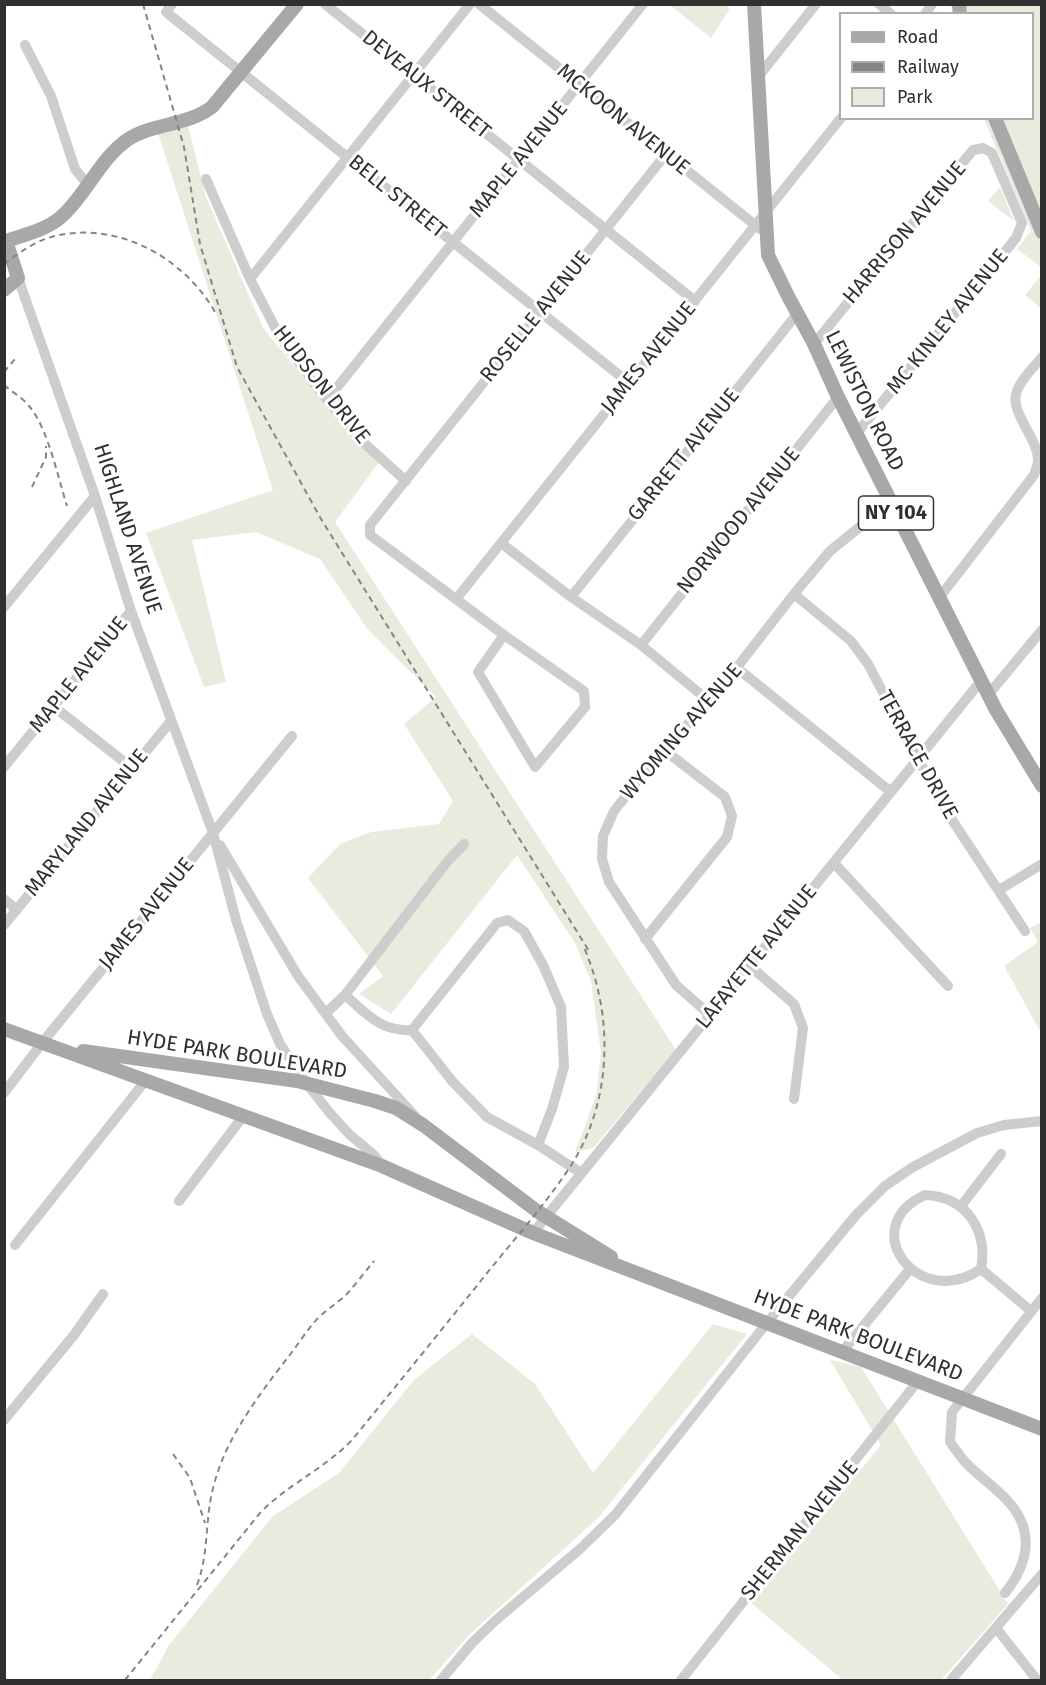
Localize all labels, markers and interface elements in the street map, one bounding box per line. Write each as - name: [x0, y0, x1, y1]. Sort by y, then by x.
- legend: [839, 12, 1034, 120]
- street label: DEVEAUX STREET: [357, 25, 495, 145]
- text: Road: [897, 26, 939, 48]
- text: Railway: [897, 56, 959, 78]
- street label: MCKOON AVENUE: [552, 59, 694, 181]
- text: Park: [897, 86, 932, 108]
- street label: MAPLE AVENUE: [465, 97, 573, 223]
- street label: BELL STREET: [343, 150, 451, 244]
- street label: HARRISON AVENUE: [838, 157, 972, 309]
- street label: MC KINLEY AVENUE: [882, 244, 1014, 400]
- street label: ROSELLE AVENUE: [475, 246, 597, 388]
- street label: JAMES AVENUE: [596, 297, 702, 419]
- street label: HUDSON DRIVE: [267, 321, 375, 449]
- street label: LEWISTON ROAD: [819, 327, 909, 475]
- street label: GARRETT AVENUE: [623, 384, 745, 526]
- street label: HIGHLAND AVENUE: [88, 440, 166, 618]
- street label: NORWOOD AVENUE: [672, 443, 806, 599]
- road number: NY 104: [858, 496, 934, 530]
- street label: MAPLE AVENUE: [25, 612, 133, 738]
- street label: WYOMING AVENUE: [616, 659, 748, 805]
- street label: TERRACE DRIVE: [871, 686, 963, 824]
- street label: MARYLAND AVENUE: [20, 744, 154, 902]
- street label: JAMES AVENUE: [94, 853, 200, 975]
- street label: LAFAYETTE AVENUE: [691, 880, 823, 1034]
- street label: HYDE PARK BOULEVARD: [125, 1025, 349, 1085]
- street label: HYDE PARK BOULEVARD: [750, 1284, 966, 1388]
- street label: SHERMAN AVENUE: [736, 1456, 864, 1606]

